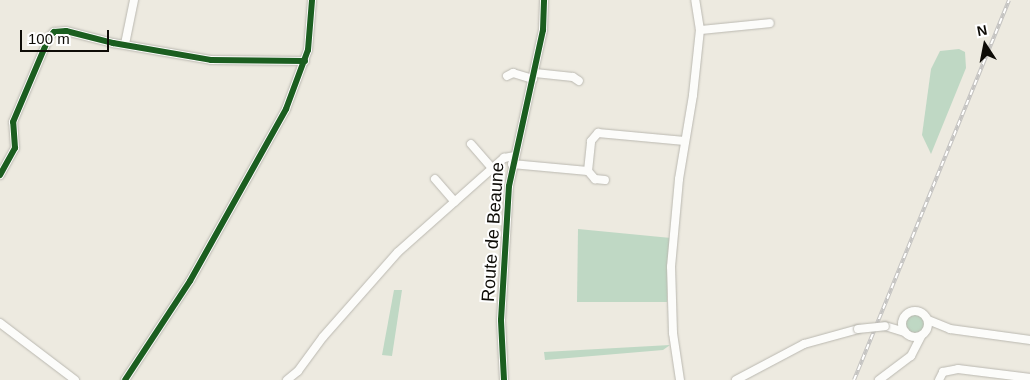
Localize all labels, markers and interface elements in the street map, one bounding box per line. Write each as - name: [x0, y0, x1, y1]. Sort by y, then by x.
- scale bar: [22, 20, 111, 52]
- north arrow: [960, 20, 1010, 70]
- text: N: [976, 21, 989, 39]
- text: 100 m: [28, 30, 70, 47]
- street label: Route de Beaune: [477, 161, 509, 303]

